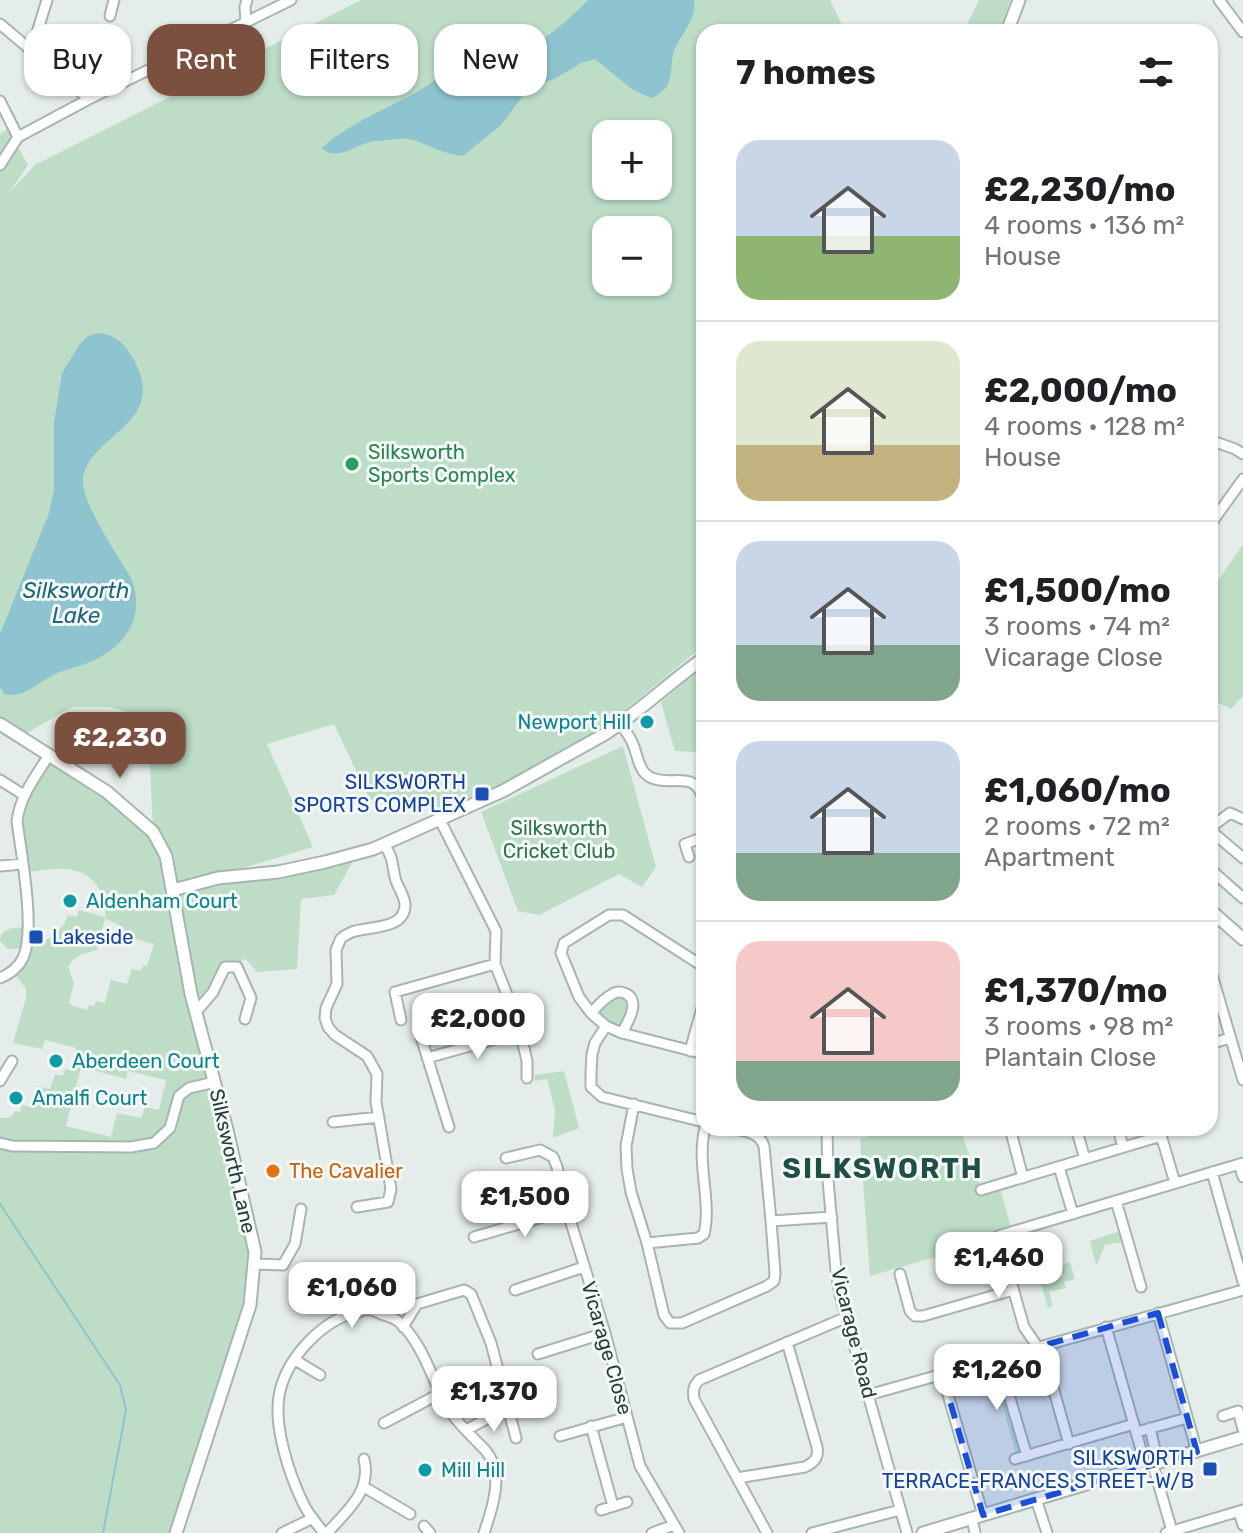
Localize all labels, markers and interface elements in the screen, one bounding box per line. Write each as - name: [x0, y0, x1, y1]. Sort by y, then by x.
- chip: Buy: [24, 24, 131, 96]
- chip: Rent: [147, 24, 265, 96]
- chip: Filters: [281, 24, 418, 96]
- chip: New: [434, 24, 547, 96]
- icon: filters: [1134, 50, 1178, 94]
- text: 7 homes: [736, 52, 876, 93]
- map controls: [592, 120, 672, 296]
- button: +: [592, 120, 672, 200]
- text: £2,230/mo: [984, 169, 1175, 210]
- icon: home: [800, 172, 896, 268]
- text: 4 rooms · 136 m²: [984, 210, 1184, 241]
- button: −: [592, 216, 672, 296]
- text: House: [984, 241, 1061, 272]
- text: £2,000/mo: [984, 370, 1177, 411]
- icon: home: [800, 373, 896, 469]
- text: 4 rooms · 128 m²: [984, 411, 1185, 442]
- place label: Silksworth Sports Complex: [368, 440, 516, 487]
- text: House: [984, 442, 1061, 473]
- marker: Silksworth Sports Complex: [343, 455, 361, 473]
- text: £1,500/mo: [984, 570, 1171, 611]
- icon: home: [800, 573, 896, 669]
- water label: Silksworth Lake: [23, 577, 129, 629]
- text: 3 rooms · 74 m²: [984, 611, 1170, 642]
- text: Vicarage Close: [984, 642, 1163, 673]
- place label: Newport Hill: [518, 710, 631, 734]
- pin: £2,230: [55, 712, 185, 780]
- marker: Newport Hill: [638, 713, 656, 731]
- text: £2,230: [73, 722, 167, 753]
- place label: SILKSWORTH SPORTS COMPLEX: [294, 770, 466, 817]
- text: £1,060/mo: [984, 770, 1171, 811]
- icon: home: [800, 773, 896, 869]
- marker: SILKSWORTH SPORTS COMPLEX: [473, 785, 491, 803]
- text: 2 rooms · 72 m²: [984, 811, 1170, 842]
- park label: Silksworth Cricket Club: [503, 816, 615, 863]
- text: Apartment: [984, 842, 1115, 873]
- place label: Aldenham Court: [86, 889, 238, 913]
- marker: Aldenham Court: [61, 892, 79, 910]
- place label: Lakeside: [52, 925, 133, 949]
- marker: Lakeside: [27, 928, 45, 946]
- text: £1,370/mo: [984, 970, 1168, 1011]
- icon: home: [800, 973, 896, 1069]
- pin: £2,000: [413, 993, 543, 1061]
- text: £2,000: [430, 1003, 526, 1034]
- text: 3 rooms · 98 m²: [984, 1011, 1173, 1042]
- text: Plantain Close: [984, 1042, 1156, 1073]
- place label: Aberdeen Court: [72, 1049, 220, 1073]
- marker: Aberdeen Court: [47, 1052, 65, 1070]
- place label: Amalfi Court: [32, 1086, 147, 1110]
- street label: Silksworth Lane: [205, 1086, 261, 1236]
- marker: Amalfi Court: [7, 1089, 25, 1107]
- district label: SILKSWORTH: [782, 1152, 984, 1185]
- place label: The Cavalier: [289, 1159, 403, 1183]
- marker: The Cavalier: [264, 1162, 282, 1180]
- pin: £1,500: [460, 1171, 590, 1239]
- text: £1,500: [479, 1181, 571, 1212]
- pin: £1,460: [934, 1232, 1064, 1300]
- text: £1,460: [953, 1242, 1045, 1273]
- pin: £1,060: [287, 1262, 417, 1330]
- street label: Vicarage Road: [826, 1265, 882, 1401]
- text: £1,060: [307, 1272, 398, 1303]
- street label: Vicarage Close: [577, 1279, 637, 1417]
- pin: £1,260: [932, 1344, 1062, 1412]
- text: £1,260: [952, 1354, 1042, 1385]
- pin: £1,370: [429, 1366, 559, 1434]
- text: £1,370: [450, 1376, 538, 1407]
- place label: SILKSWORTH TERRACE-FRANCES STREET-W/B: [882, 1446, 1194, 1493]
- place label: Mill Hill: [441, 1458, 505, 1482]
- marker: SILKSWORTH TERRACE-FRANCES STREET-W/B: [1201, 1460, 1219, 1478]
- marker: Mill Hill: [416, 1461, 434, 1479]

